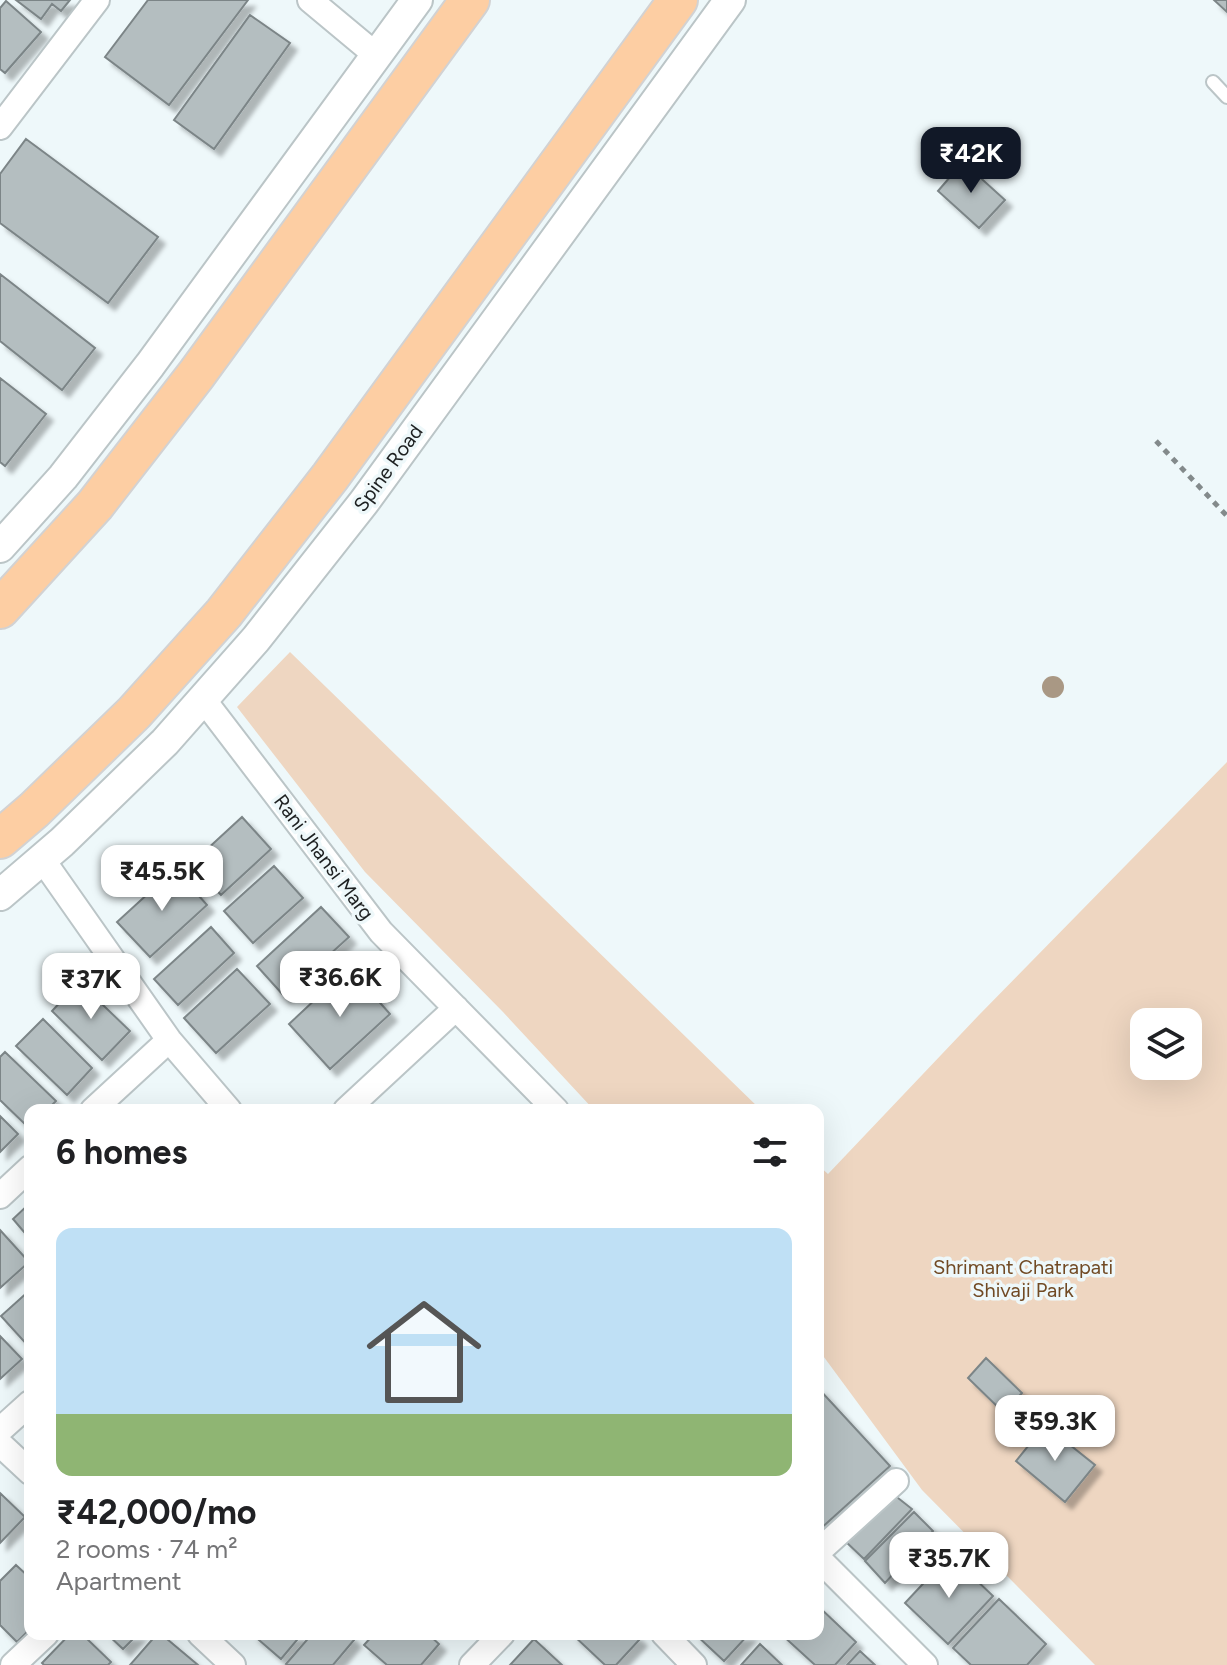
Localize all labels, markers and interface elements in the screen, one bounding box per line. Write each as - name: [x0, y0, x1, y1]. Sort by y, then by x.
- pin: ₹42K: [924, 127, 1018, 195]
- text: ₹42K: [939, 137, 1003, 169]
- street label: Spine Road: [348, 420, 428, 516]
- street label: Rani Jhansi Marg: [269, 790, 379, 924]
- pin: ₹45.5K: [97, 845, 227, 913]
- text: ₹45.5K: [119, 855, 205, 887]
- pin: ₹36.6K: [275, 951, 405, 1019]
- pin: ₹37K: [44, 953, 138, 1021]
- text: ₹36.6K: [298, 961, 382, 993]
- text: ₹37K: [60, 963, 122, 995]
- map controls: [1130, 1008, 1202, 1080]
- button: layers: [1130, 1008, 1202, 1080]
- icon: filters: [748, 1130, 792, 1174]
- text: 6 homes: [56, 1132, 187, 1173]
- park label: Shrimant Chatrapati Shivaji Park: [933, 1255, 1113, 1302]
- icon: home: [352, 1280, 496, 1424]
- pin: ₹59.3K: [990, 1395, 1120, 1463]
- text: ₹59.3K: [1013, 1405, 1097, 1437]
- text: ₹42,000/mo: [56, 1492, 257, 1533]
- pin: ₹35.7K: [884, 1532, 1014, 1600]
- text: 2 rooms · 74 m²: [56, 1533, 238, 1565]
- text: ₹35.7K: [907, 1542, 991, 1574]
- text: Apartment: [56, 1565, 182, 1597]

